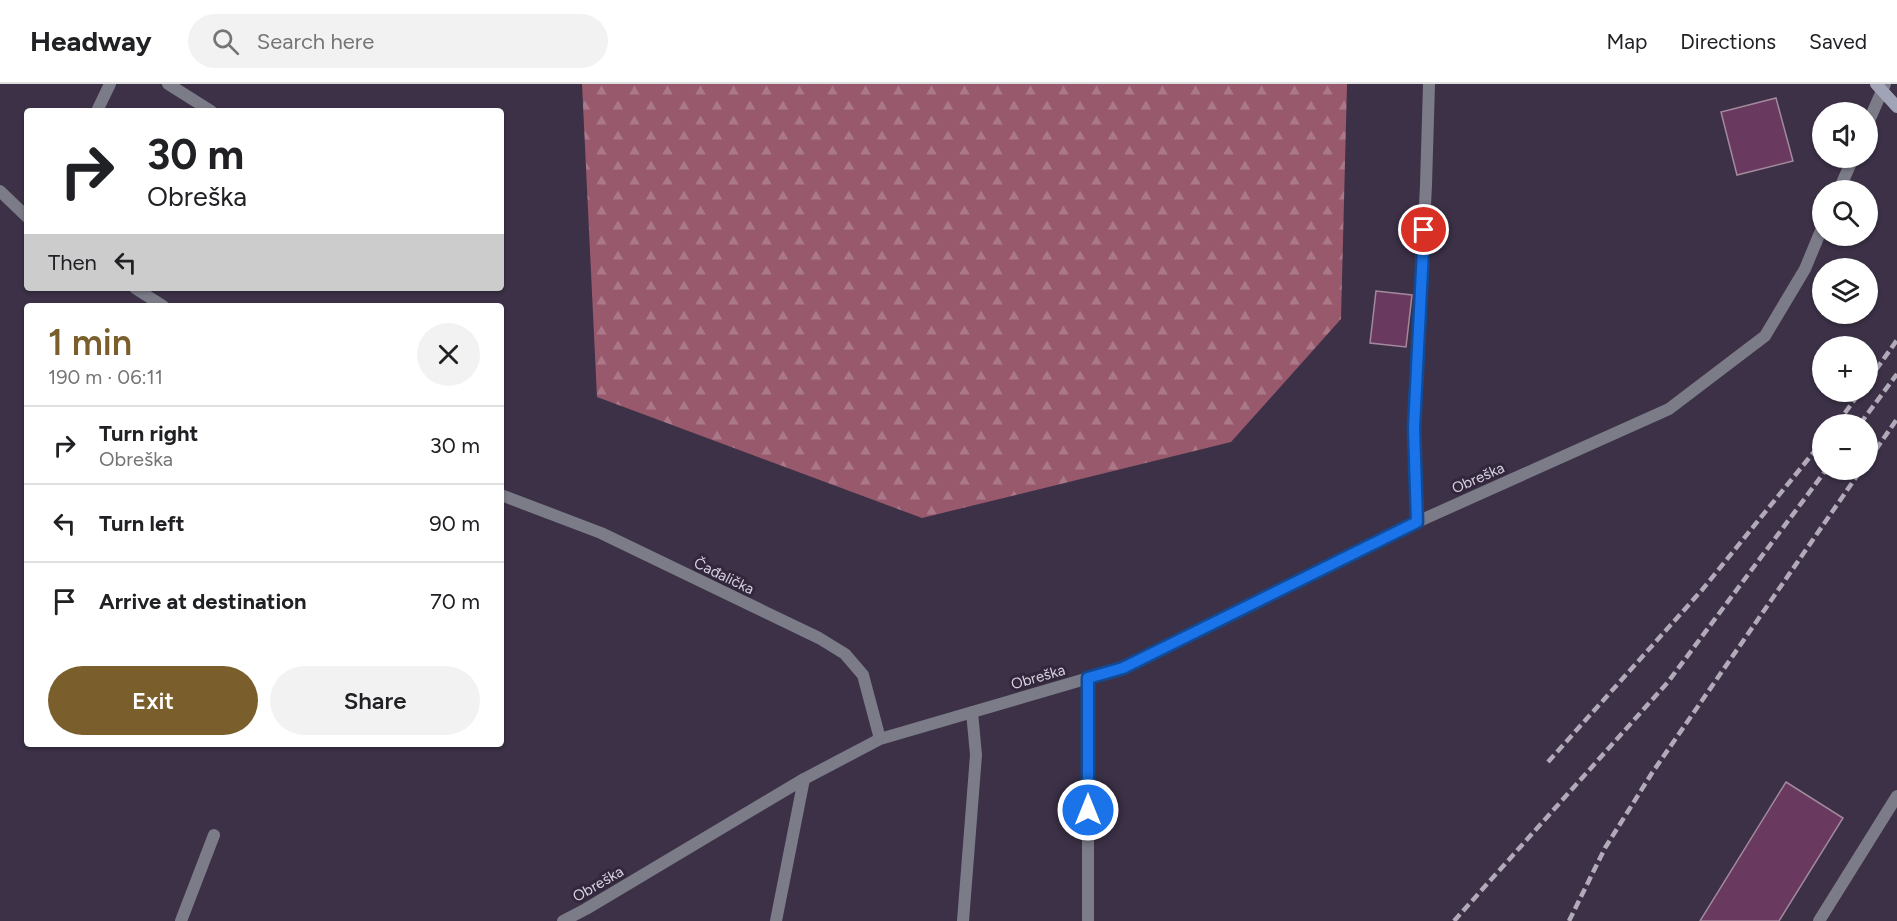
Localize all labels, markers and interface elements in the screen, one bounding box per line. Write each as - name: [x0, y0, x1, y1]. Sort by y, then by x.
- search box: [188, 14, 608, 68]
- text: Headway: [30, 24, 152, 58]
- icon: search: [209, 25, 242, 58]
- text: Search here: [257, 28, 374, 55]
- text: Map: [1606, 29, 1647, 54]
- text: Directions: [1680, 29, 1776, 54]
- text: Saved: [1809, 29, 1867, 54]
- map controls: [1812, 102, 1878, 480]
- button: sound: [1812, 102, 1878, 168]
- text: 30 m: [147, 129, 244, 180]
- icon: right: [48, 132, 126, 210]
- text: Obreška: [147, 180, 247, 213]
- button: search: [1812, 180, 1878, 246]
- pin: [1398, 204, 1449, 255]
- icon: arrive: [1407, 213, 1440, 246]
- icon: left: [109, 246, 142, 279]
- text: Then: [48, 249, 97, 276]
- button: layers: [1812, 258, 1878, 324]
- text: 1 min: [48, 321, 132, 364]
- button: close: [417, 323, 480, 386]
- button: +: [1812, 336, 1878, 402]
- text: 190 m · 06:11: [48, 365, 163, 389]
- button: −: [1812, 414, 1878, 480]
- text: Turn right: [99, 420, 198, 447]
- icon: right: [48, 429, 81, 462]
- text: 30 m: [430, 432, 480, 459]
- text: Obreška: [99, 447, 173, 471]
- street label: Obreška: [1449, 458, 1507, 498]
- icon: left: [48, 507, 81, 540]
- text: Turn left: [99, 510, 185, 537]
- text: 90 m: [429, 510, 480, 537]
- street label: Čađalička: [691, 554, 757, 598]
- icon: arrive: [48, 585, 81, 618]
- text: Arrive at destination: [99, 588, 307, 615]
- text: 70 m: [430, 588, 480, 615]
- street label: Obreška: [1009, 661, 1067, 693]
- button: Exit: [48, 666, 258, 735]
- button: Share: [270, 666, 480, 735]
- position arrow: [1056, 778, 1120, 842]
- street label: Obreška: [569, 862, 627, 906]

